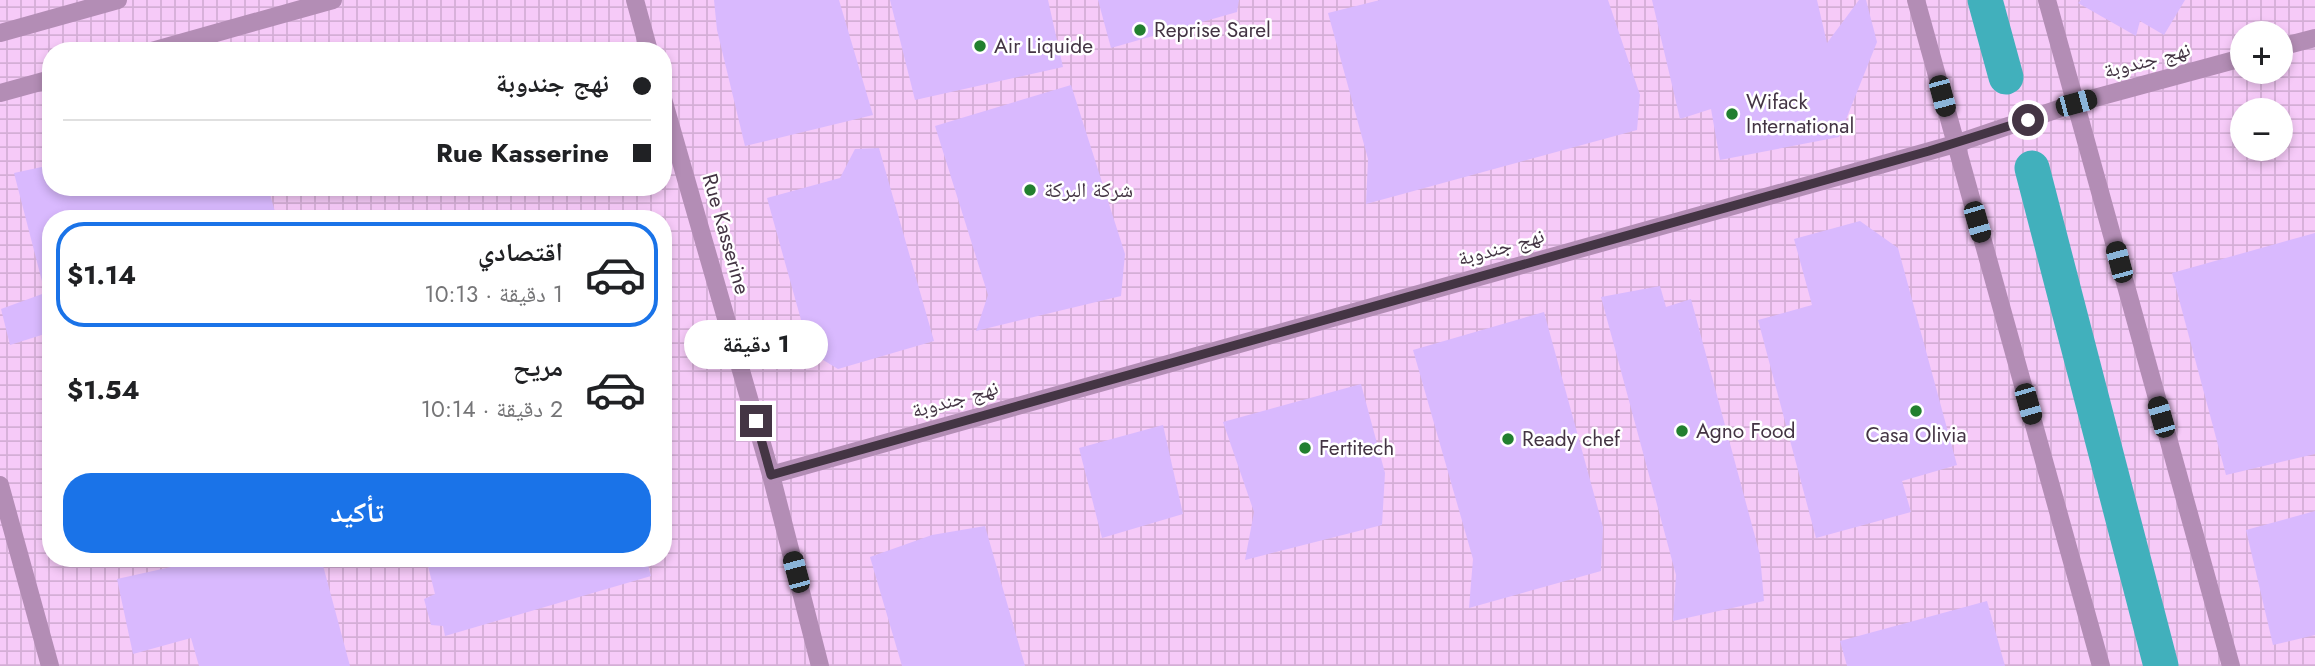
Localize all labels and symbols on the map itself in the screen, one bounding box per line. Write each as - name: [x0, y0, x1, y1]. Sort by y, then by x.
- place label: Reprise Sarel: [1154, 15, 1271, 45]
- marker: Reprise Sarel: [1132, 22, 1148, 38]
- place label: Air Liquide: [994, 31, 1093, 61]
- street label: نهج جندوبة: [2100, 34, 2194, 86]
- marker: Air Liquide: [972, 38, 988, 54]
- car: [1927, 73, 1958, 119]
- place label: Wifack International: [1746, 87, 1854, 141]
- car: [2053, 87, 2100, 119]
- route start: [2012, 104, 2044, 136]
- marker: Wifack International: [1724, 106, 1740, 122]
- street label: Rue Kasserine: [694, 170, 758, 298]
- place label: شركة البركة: [1044, 175, 1133, 205]
- marker: شركة البركة: [1022, 182, 1038, 198]
- car: [1962, 199, 1993, 245]
- street label: نهج جندوبة: [1454, 220, 1548, 274]
- car: [2104, 239, 2135, 285]
- callout: 1 دقيقة: [684, 320, 828, 368]
- street label: نهج جندوبة: [908, 372, 1002, 426]
- car: [2013, 381, 2044, 427]
- car: [2146, 394, 2177, 440]
- marker: Casa Olivia: [1908, 403, 1924, 419]
- route end: [740, 405, 772, 437]
- place label: Agno Food: [1696, 416, 1795, 446]
- place label: Casa Olivia: [1865, 420, 1967, 450]
- marker: Agno Food: [1674, 423, 1690, 439]
- place label: Ready chef: [1522, 424, 1621, 454]
- marker: Ready chef: [1500, 431, 1516, 447]
- place label: Fertitech: [1319, 433, 1394, 463]
- marker: Fertitech: [1297, 440, 1313, 456]
- car: [781, 549, 812, 595]

